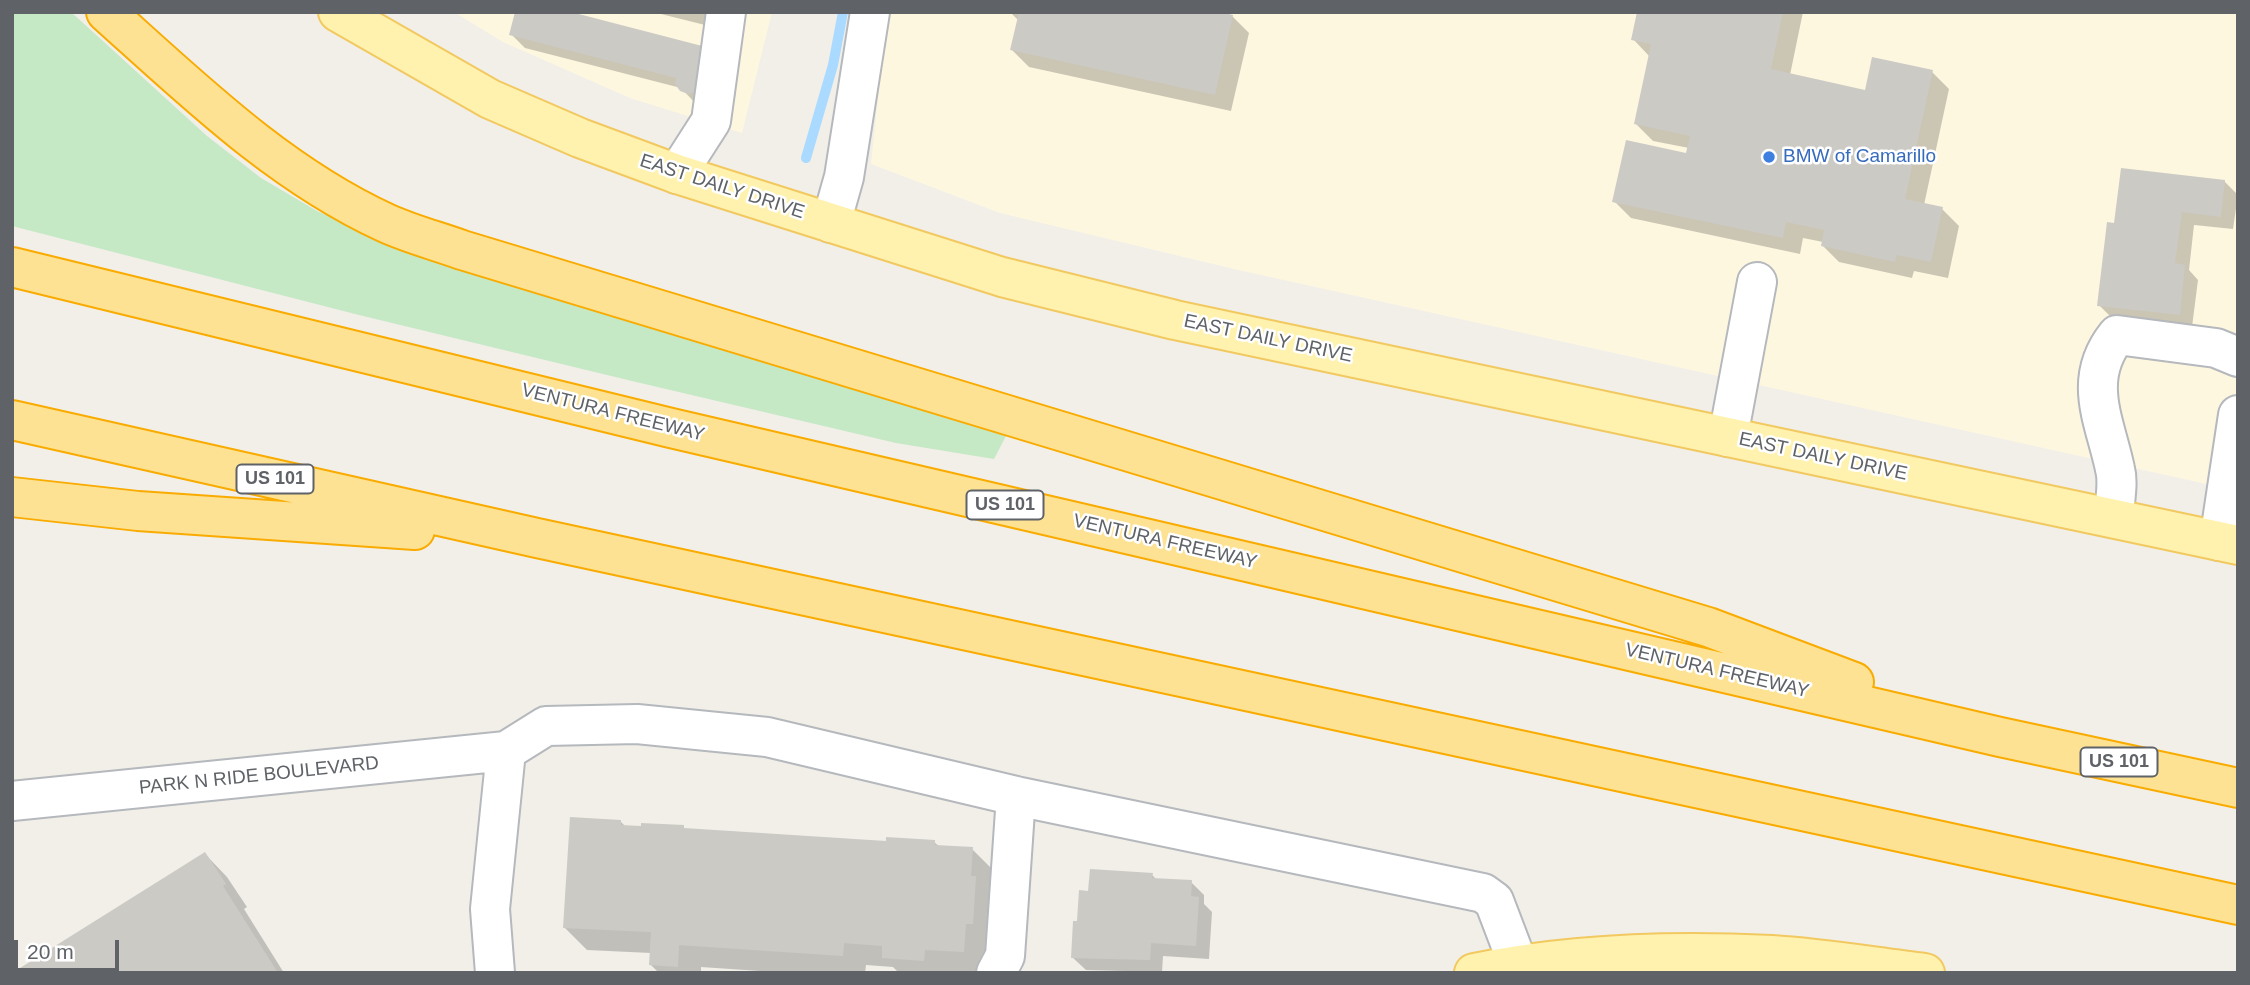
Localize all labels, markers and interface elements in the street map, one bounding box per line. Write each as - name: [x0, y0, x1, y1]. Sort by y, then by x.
- place label: BMW of Camarillo: [1783, 146, 1936, 168]
- marker: BMW of Camarillo: [1761, 149, 1777, 165]
- street label: EAST DAILY DRIVE: [637, 150, 807, 224]
- street label: EAST DAILY DRIVE: [1182, 310, 1354, 368]
- street label: VENTURA FREEWAY: [519, 379, 707, 447]
- street label: EAST DAILY DRIVE: [1737, 428, 1909, 486]
- road number: US 101: [236, 464, 314, 494]
- road number: US 101: [967, 490, 1044, 520]
- street label: VENTURA FREEWAY: [1071, 510, 1259, 574]
- street label: VENTURA FREEWAY: [1623, 639, 1811, 703]
- road number: US 101: [2080, 748, 2158, 776]
- street label: PARK N RIDE BOULEVARD: [138, 752, 380, 800]
- scale bar: [18, 926, 122, 970]
- text: 20 m: [27, 940, 74, 963]

